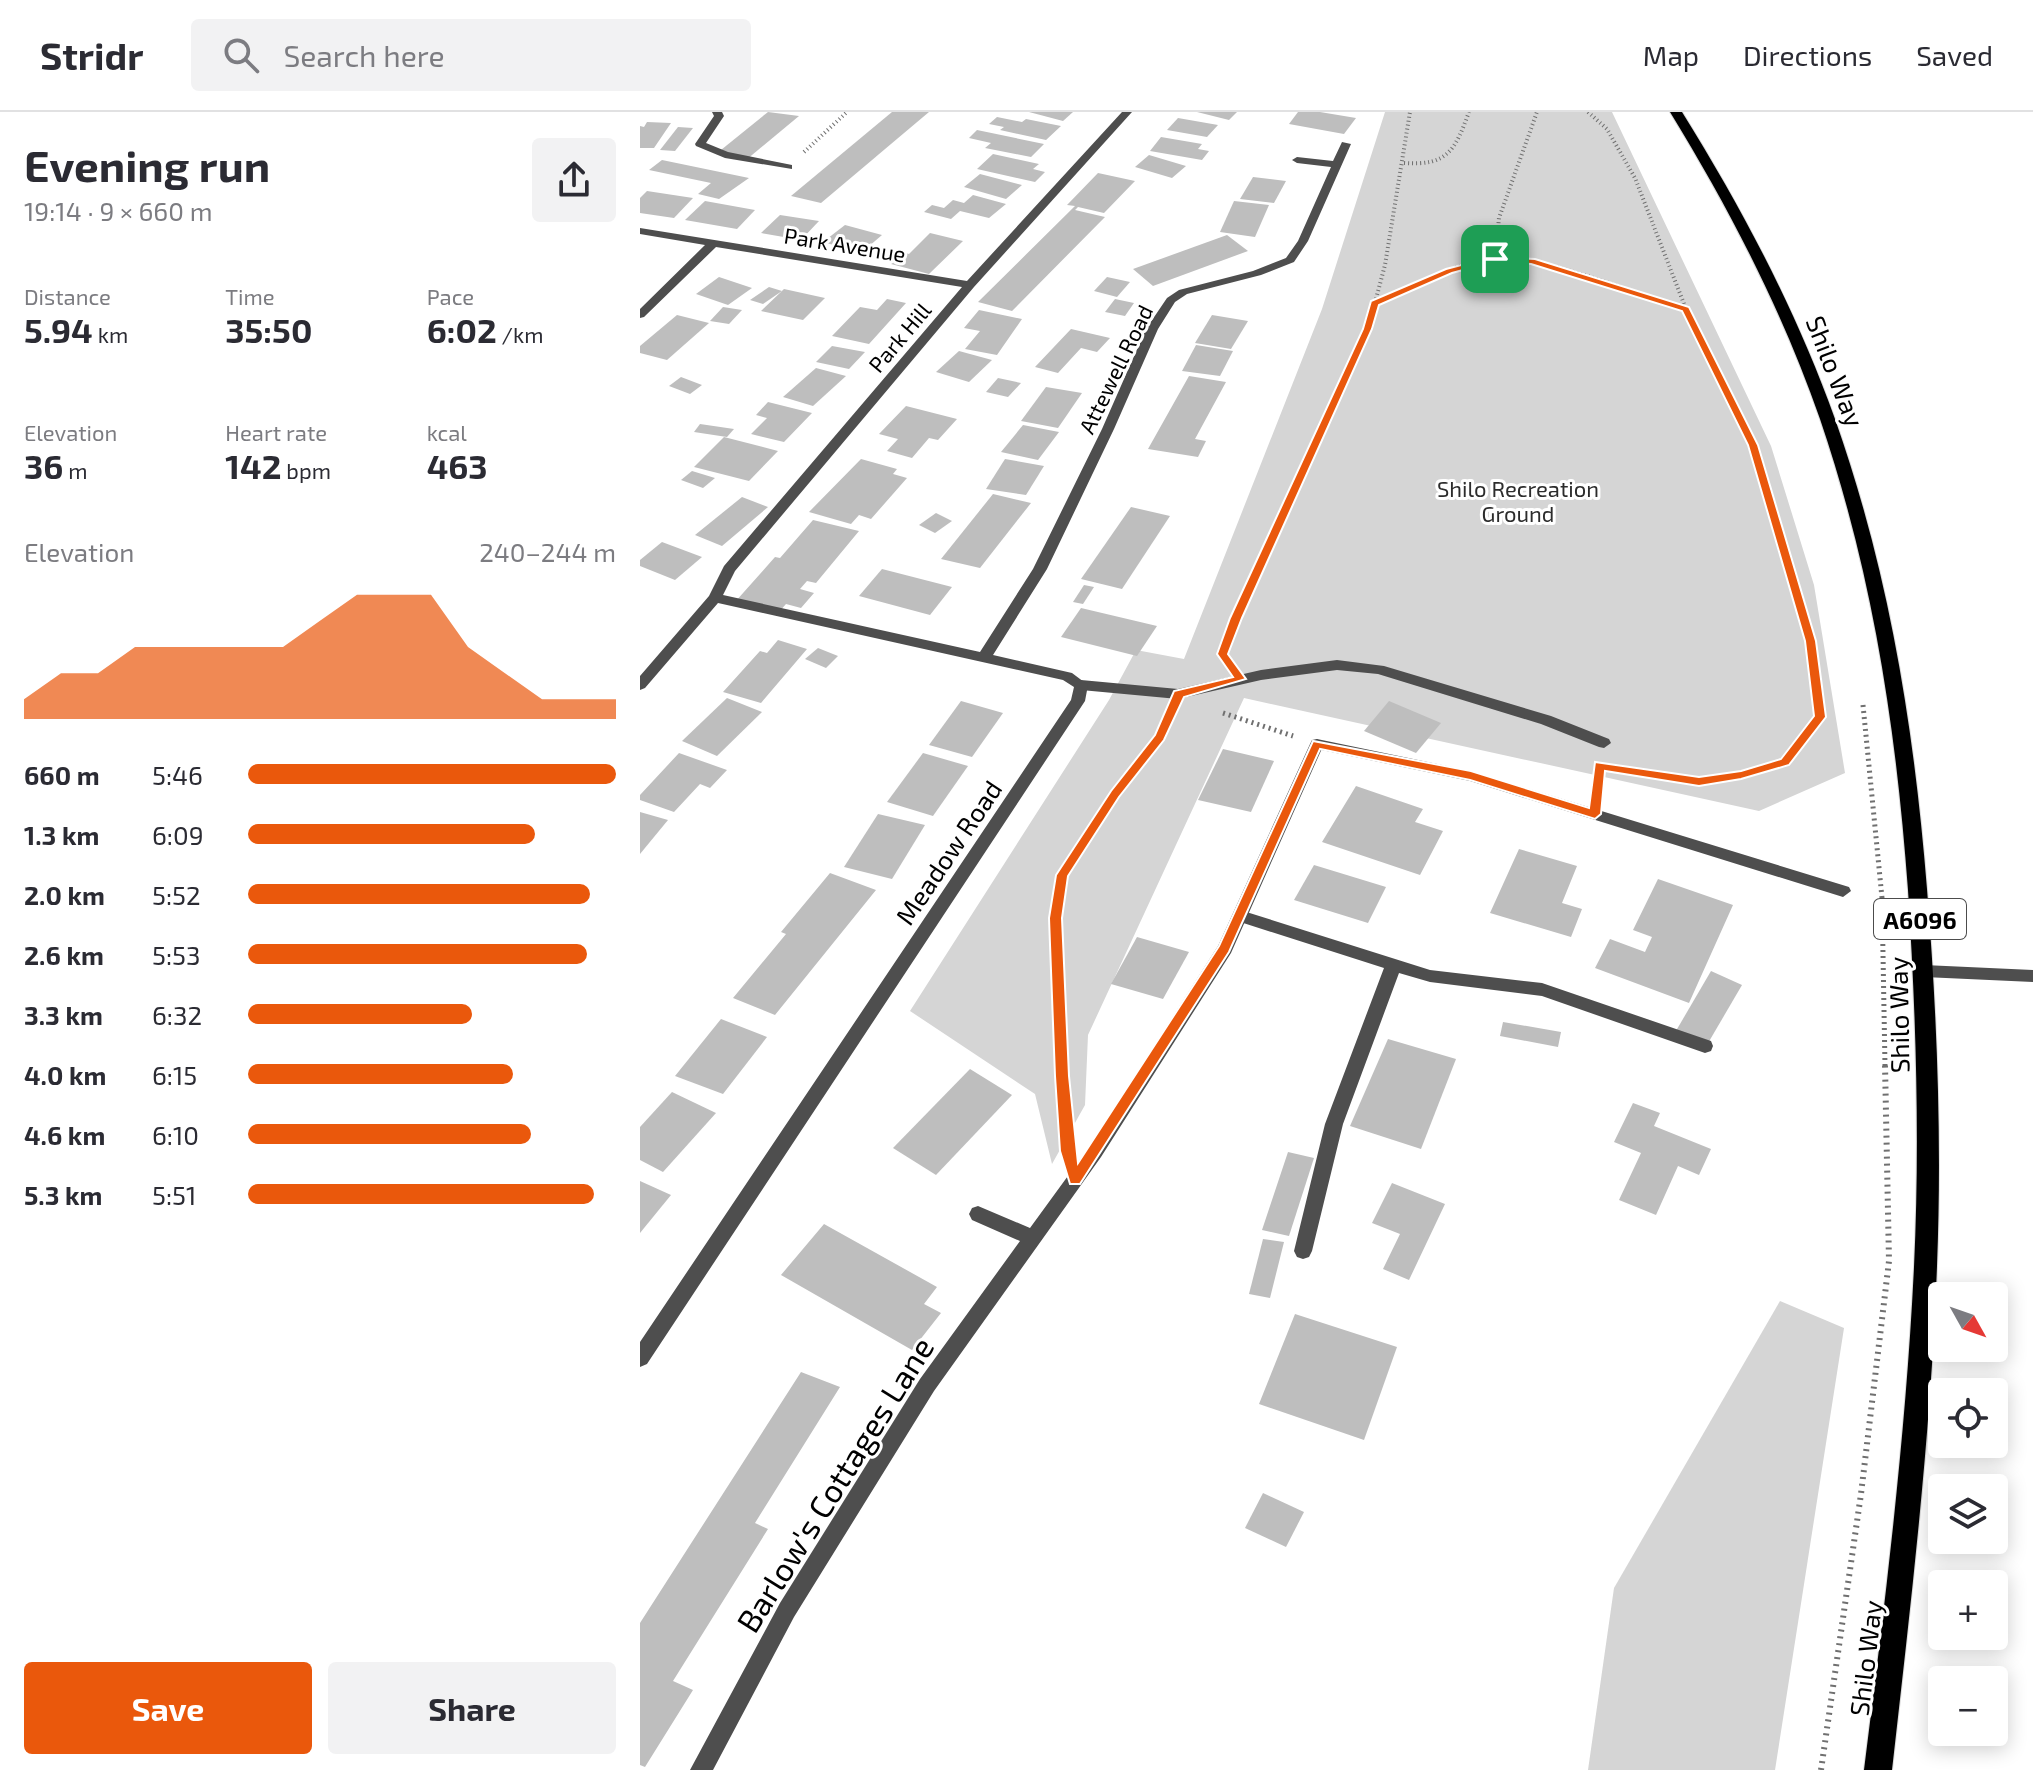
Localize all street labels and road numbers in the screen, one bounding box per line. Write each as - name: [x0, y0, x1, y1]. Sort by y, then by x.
- street label: Park Avenue: [782, 222, 908, 266]
- street label: Park Hill: [862, 297, 936, 377]
- street label: Attewell Road: [1073, 300, 1157, 438]
- street label: Shilo Way: [1801, 311, 1871, 431]
- street label: Meadow Road: [888, 774, 1008, 930]
- road number: A6096: [1874, 899, 1966, 939]
- street label: Shilo Way: [1881, 956, 1915, 1073]
- street label: Barlow's Cottages Lane: [728, 1329, 940, 1639]
- street label: Shilo Way: [1843, 1598, 1888, 1718]

